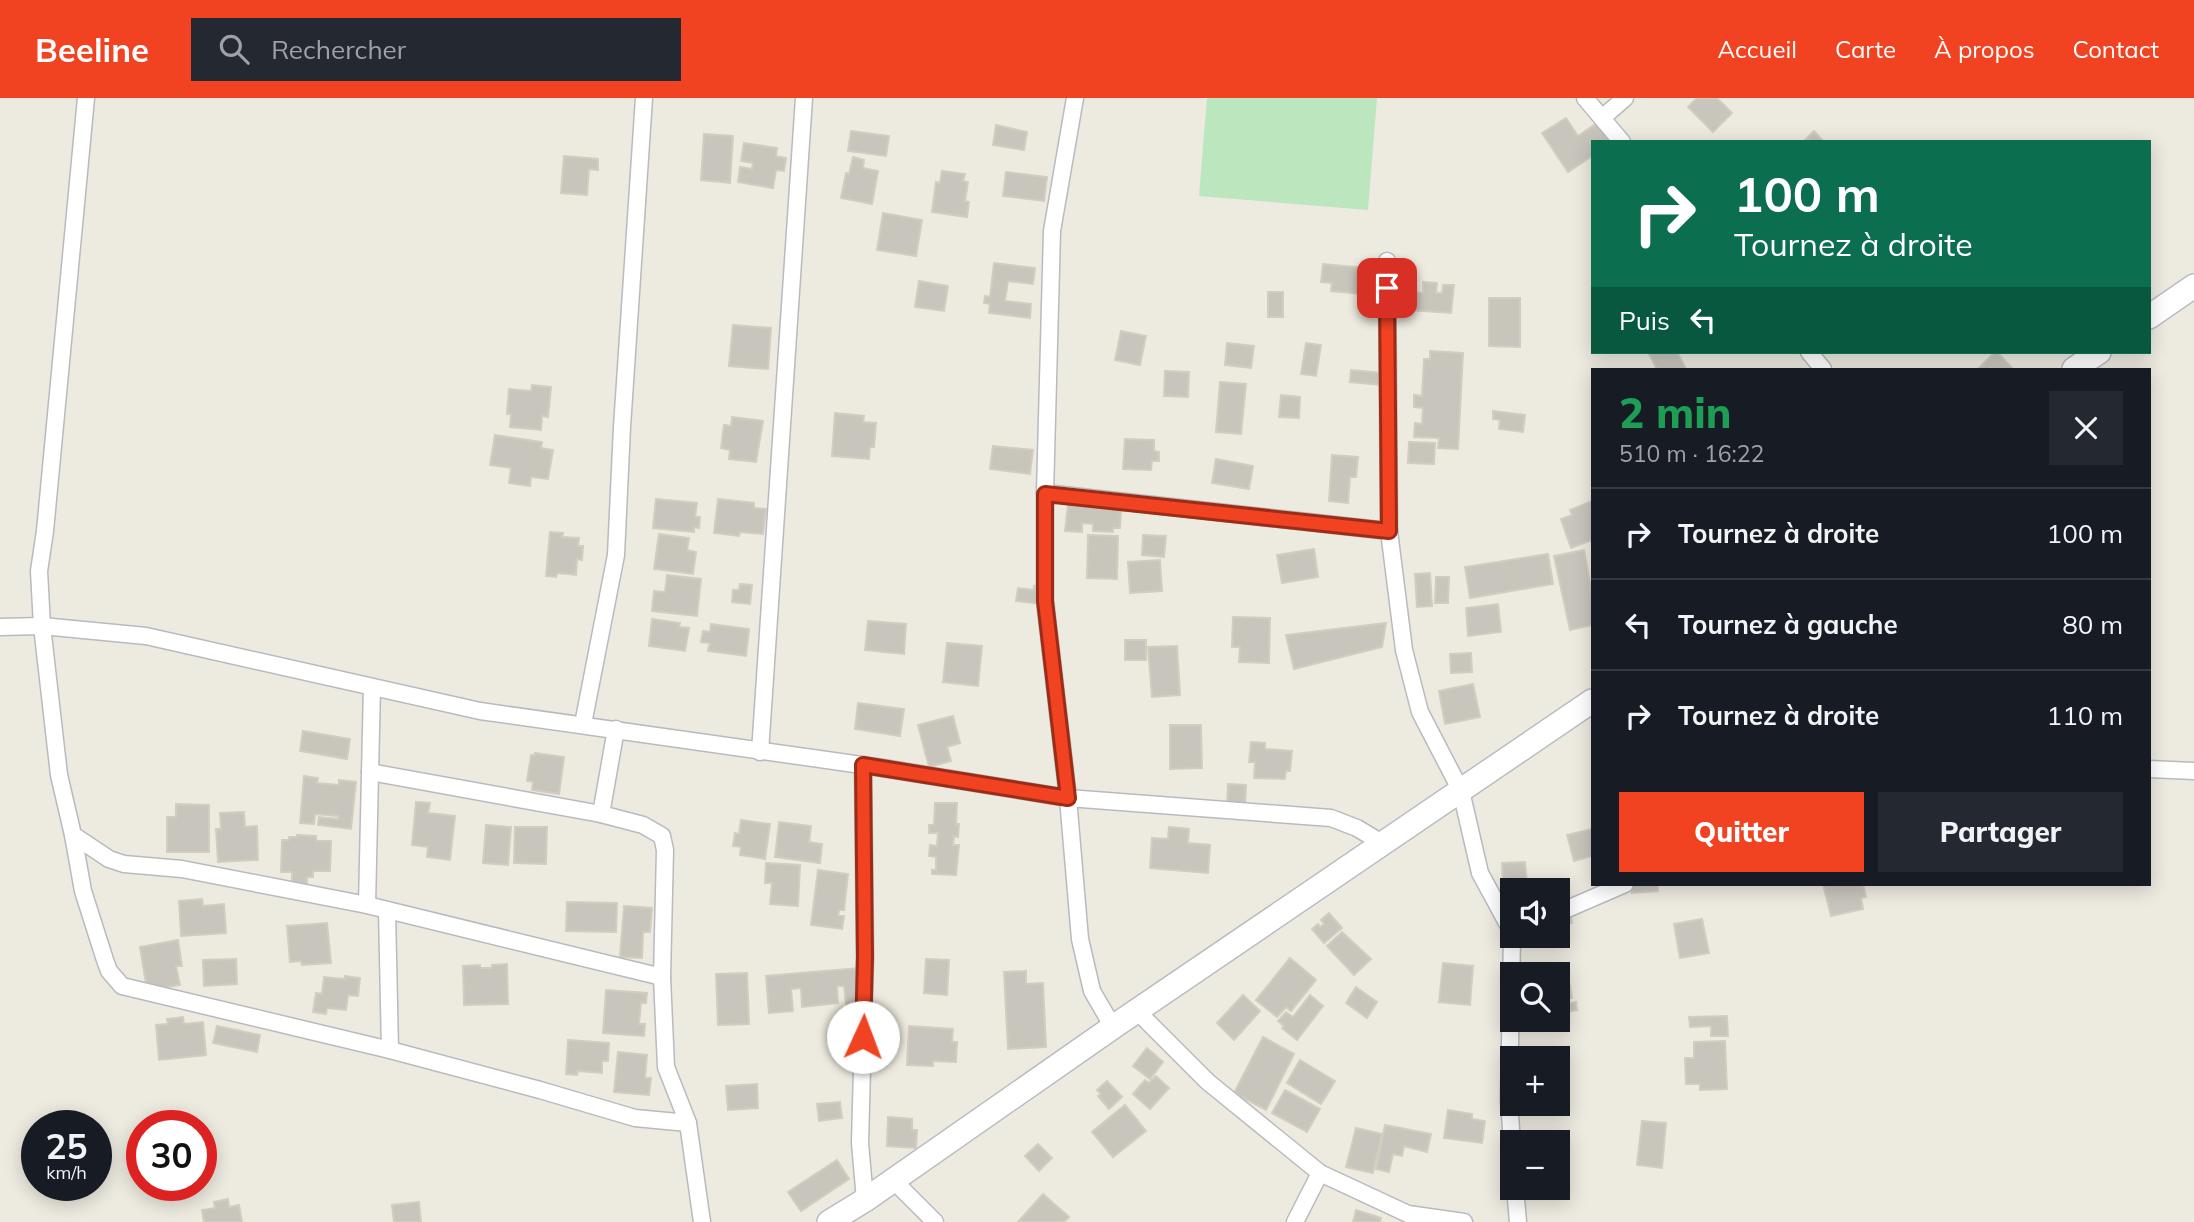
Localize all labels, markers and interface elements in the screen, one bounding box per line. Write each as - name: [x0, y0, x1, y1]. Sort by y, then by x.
- search box: [191, 18, 681, 81]
- text: Beeline: [35, 29, 149, 70]
- icon: search: [215, 30, 253, 68]
- text: Rechercher: [271, 33, 406, 66]
- text: Accueil: [1718, 34, 1797, 64]
- text: Carte: [1835, 34, 1896, 64]
- text: À propos: [1934, 34, 2035, 64]
- text: Contact: [2073, 34, 2159, 64]
- text: 100 m: [1734, 163, 1880, 224]
- icon: right: [1619, 168, 1710, 259]
- text: Tournez à droite: [1734, 224, 1973, 264]
- pin: [1357, 258, 1417, 318]
- icon: arrive: [1368, 269, 1406, 307]
- icon: left: [1684, 301, 1722, 339]
- text: Puis: [1619, 304, 1670, 337]
- text: 2 min: [1619, 386, 1732, 439]
- button: close: [2049, 391, 2123, 465]
- text: 510 m · 16:22: [1619, 439, 1764, 468]
- icon: right: [1619, 515, 1657, 553]
- text: Tournez à droite: [1678, 517, 1879, 550]
- text: 100 m: [2047, 517, 2123, 550]
- icon: left: [1619, 606, 1657, 644]
- text: Tournez à gauche: [1678, 608, 1898, 641]
- text: 80 m: [2062, 608, 2123, 641]
- icon: right: [1619, 697, 1657, 735]
- text: Tournez à droite: [1678, 699, 1879, 732]
- text: 110 m: [2047, 699, 2123, 732]
- button: Quitter: [1619, 792, 1864, 872]
- button: Partager: [1878, 792, 2123, 872]
- map controls: [1500, 878, 1570, 1200]
- button: sound: [1500, 878, 1570, 948]
- button: search: [1500, 962, 1570, 1032]
- position arrow: [826, 1000, 900, 1074]
- button: +: [1500, 1046, 1570, 1116]
- speed limit sign: 30: [126, 1110, 217, 1201]
- text: 25: [45, 1124, 88, 1168]
- button: −: [1500, 1130, 1570, 1200]
- text: km/h: [46, 1161, 87, 1184]

